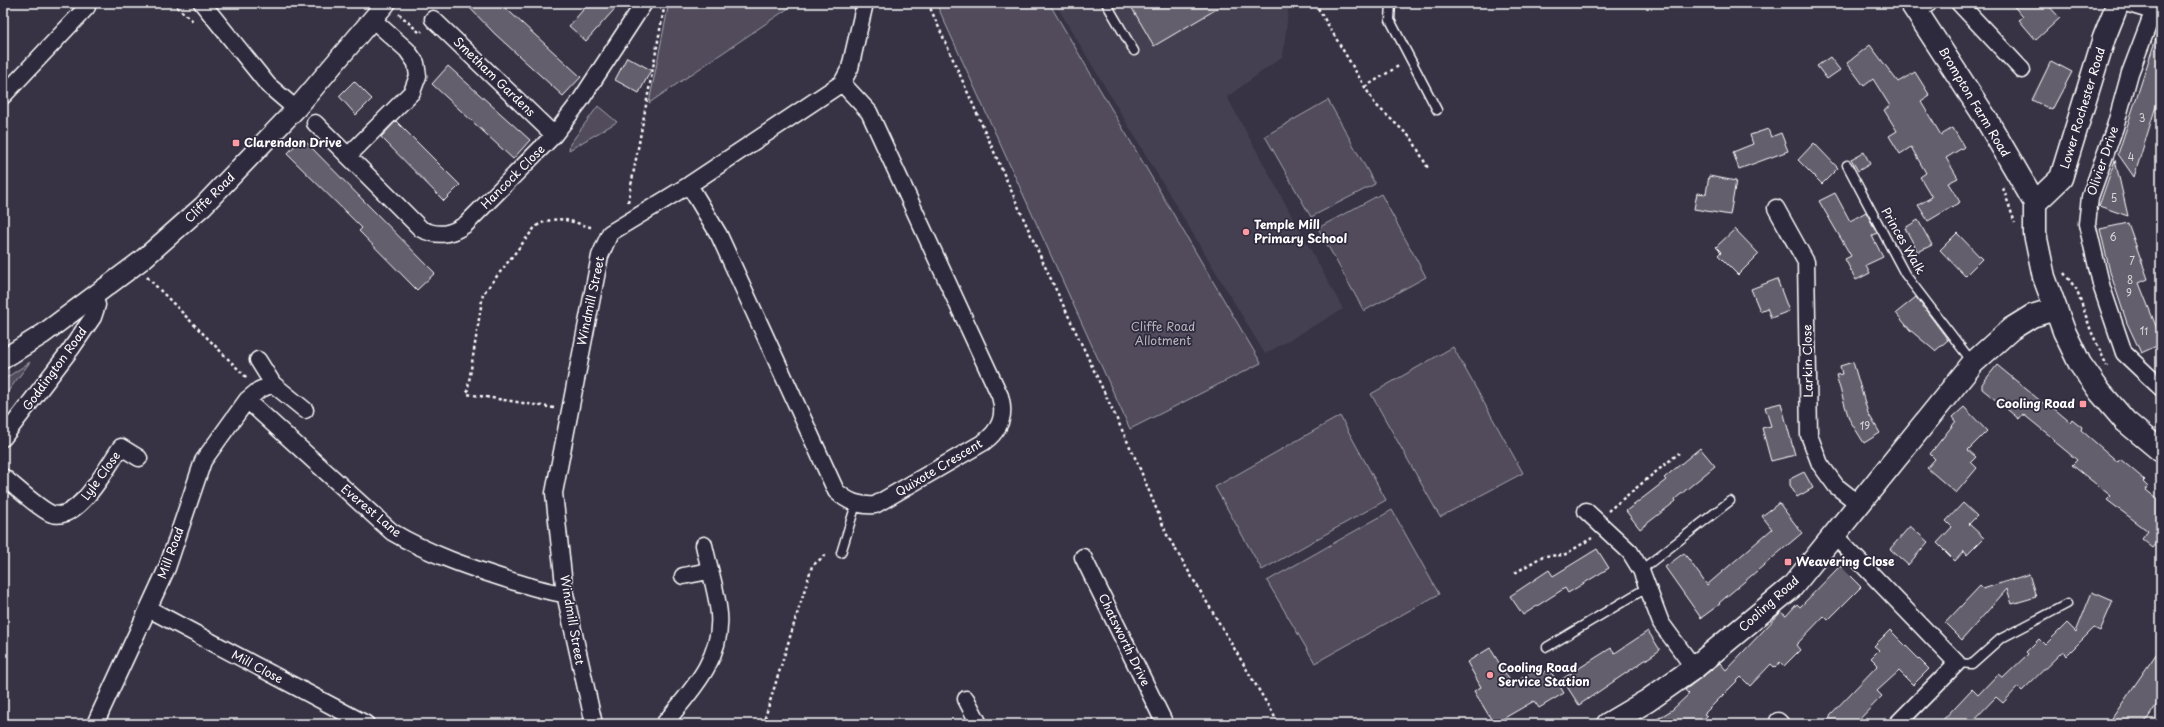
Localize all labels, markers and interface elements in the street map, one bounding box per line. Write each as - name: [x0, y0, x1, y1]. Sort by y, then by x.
- street label: Smetham Gardens: [450, 32, 540, 121]
- street label: Brompton Farm Road: [1935, 43, 2015, 160]
- street label: Lower Rochester Road: [2055, 45, 2109, 171]
- house number: 3: [2139, 110, 2145, 125]
- street label: Olivier Drive: [2082, 124, 2122, 198]
- place label: Clarendon Drive: [244, 133, 342, 151]
- marker: Clarendon Drive: [231, 138, 241, 148]
- street label: Hancock Close: [476, 140, 548, 212]
- house number: 4: [2128, 149, 2135, 164]
- street label: Cliffe Road: [180, 168, 238, 226]
- house number: 5: [2111, 190, 2117, 205]
- street label: Princes Walk: [1877, 204, 1930, 277]
- place label: Temple Mill Primary School: [1254, 215, 1347, 247]
- marker: Temple Mill Primary School: [1241, 227, 1251, 237]
- house number: 6: [2109, 229, 2117, 244]
- house number: 7: [2129, 253, 2135, 268]
- street label: Windmill Street: [572, 254, 608, 347]
- house number: 8: [2127, 272, 2133, 287]
- house number: 9: [2126, 285, 2132, 300]
- park label: Cliffe Road Allotment: [1131, 317, 1195, 349]
- street label: Goddington Road: [18, 323, 91, 414]
- house number: 11: [2140, 323, 2148, 338]
- street label: Larkin Close: [1797, 324, 1817, 398]
- place label: Cooling Road: [1996, 394, 2075, 412]
- marker: Cooling Road: [2078, 399, 2088, 409]
- house number: 19: [1860, 418, 1870, 433]
- street label: Quixote Crescent: [891, 434, 986, 500]
- street label: Lyle Close: [76, 447, 124, 504]
- street label: Everest Lane: [337, 480, 406, 541]
- street label: Mill Road: [152, 524, 188, 581]
- place label: Weavering Close: [1796, 552, 1895, 570]
- marker: Weavering Close: [1783, 557, 1793, 567]
- street label: Cooling Road: [1734, 571, 1803, 635]
- street label: Windmill Street: [556, 574, 590, 666]
- street label: Chatsworth Drive: [1095, 590, 1155, 689]
- street label: Mill Close: [229, 645, 286, 687]
- place label: Cooling Road Service Station: [1498, 658, 1590, 690]
- marker: Cooling Road Service Station: [1485, 670, 1495, 680]

